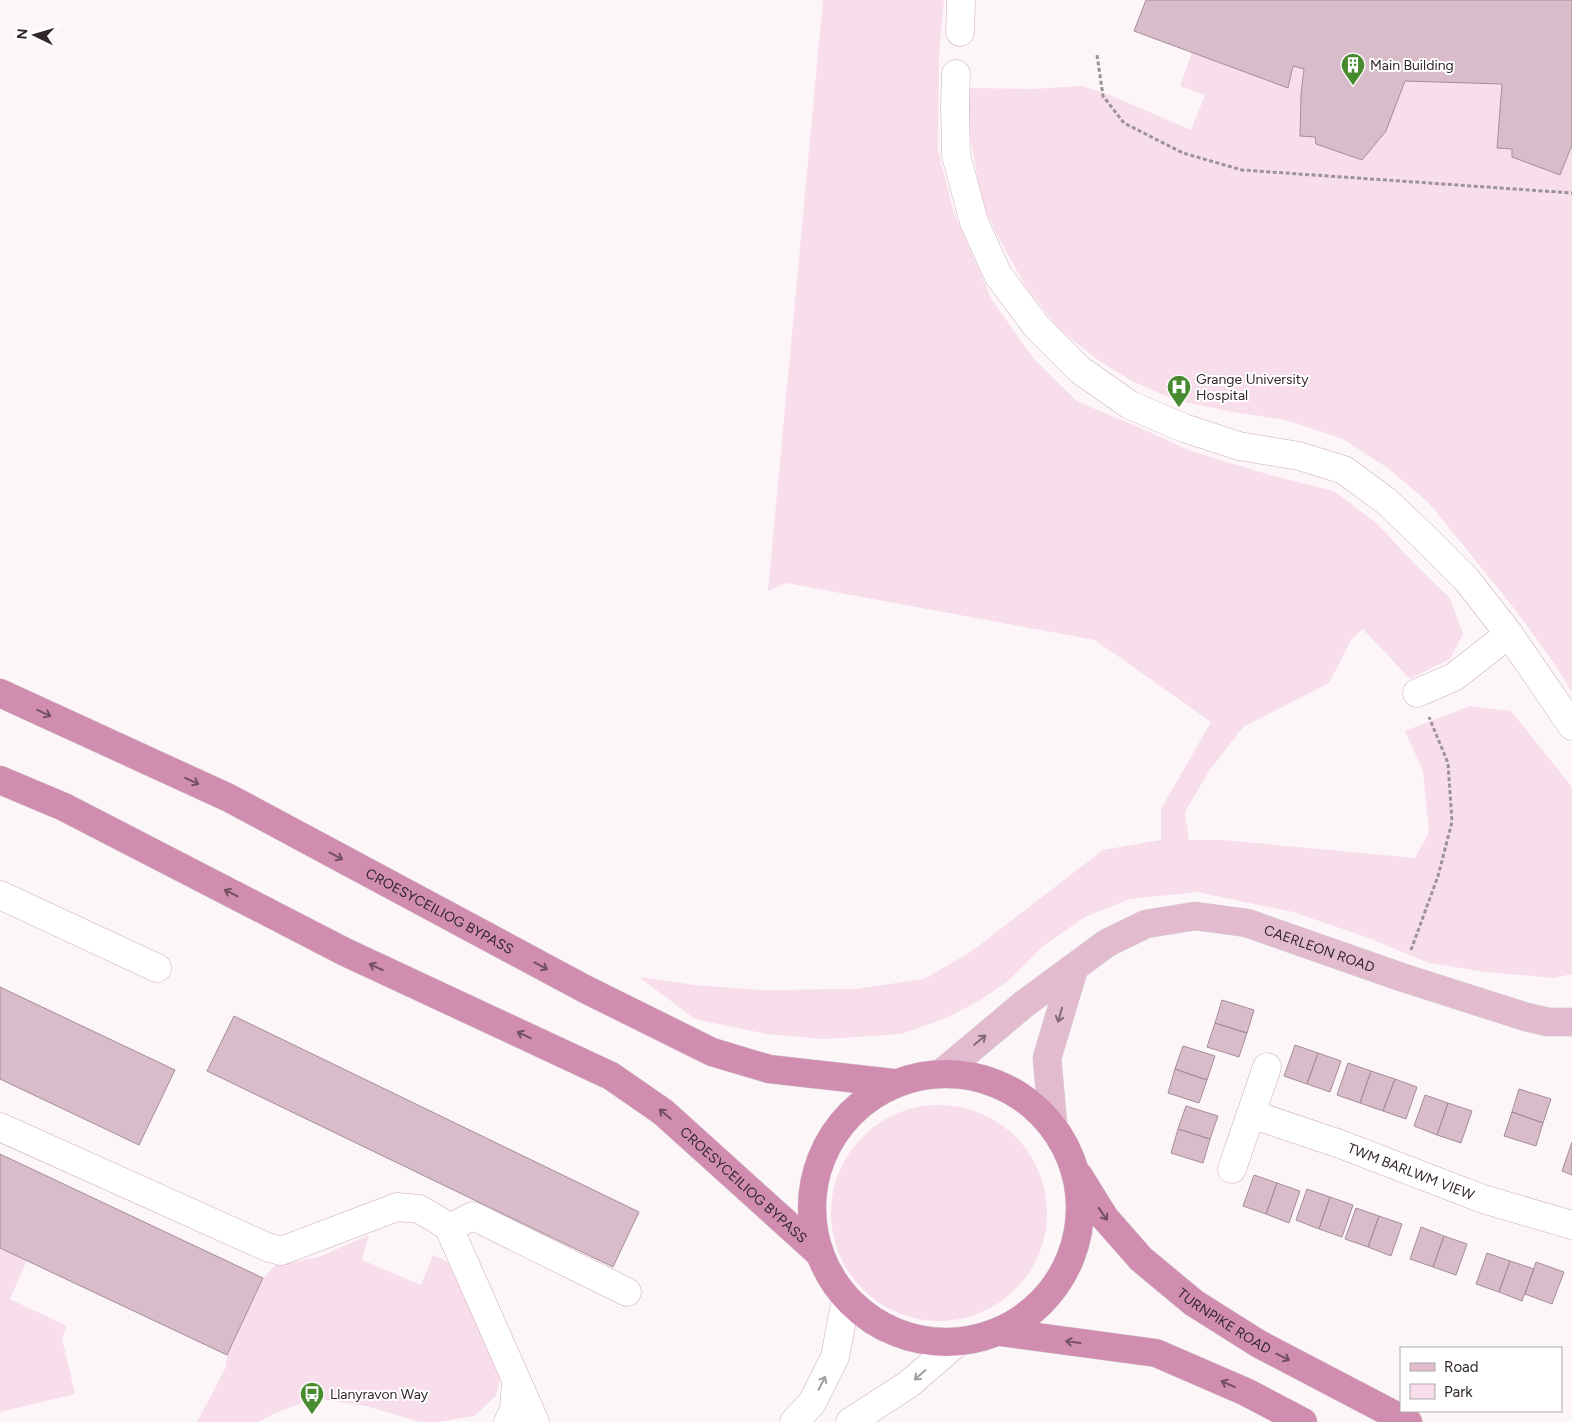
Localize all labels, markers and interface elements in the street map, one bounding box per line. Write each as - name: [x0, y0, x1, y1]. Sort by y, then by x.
- north arrow: [10, 10, 60, 60]
- text: N: [14, 28, 31, 40]
- building icon: Main Building: [1340, 52, 1366, 86]
- place label: Main Building: [1370, 57, 1454, 74]
- place label: Grange University Hospital: [1196, 371, 1309, 404]
- hospital icon: Grange University Hospital: [1166, 374, 1192, 408]
- one-way arrow: [36, 709, 51, 719]
- one-way arrow: [184, 776, 199, 786]
- one-way arrow: [329, 851, 343, 861]
- street label: CROESYCEILIOG BYPASS: [363, 865, 516, 958]
- one-way arrow: [224, 888, 239, 898]
- street label: CAERLEON ROAD: [1262, 922, 1377, 976]
- one-way arrow: [369, 961, 384, 971]
- one-way arrow: [533, 962, 548, 971]
- one-way arrow: [1054, 1007, 1064, 1023]
- one-way arrow: [517, 1030, 532, 1040]
- one-way arrow: [973, 1035, 986, 1046]
- one-way arrow: [659, 1109, 672, 1120]
- street label: CROESYCEILIOG BYPASS: [676, 1123, 810, 1247]
- street label: TWM BARLWM VIEW: [1345, 1140, 1477, 1204]
- one-way arrow: [1098, 1206, 1108, 1220]
- street label: TURNPIKE ROAD: [1174, 1285, 1274, 1358]
- one-way arrow: [1065, 1336, 1081, 1346]
- legend: [1400, 1347, 1562, 1412]
- one-way arrow: [1275, 1353, 1290, 1362]
- text: Road: [1444, 1358, 1479, 1376]
- one-way arrow: [913, 1369, 926, 1380]
- one-way arrow: [818, 1376, 827, 1391]
- one-way arrow: [1221, 1379, 1236, 1389]
- bus stop icon: Llanyravon Way: [299, 1381, 325, 1415]
- text: Park: [1444, 1383, 1473, 1401]
- place label: Llanyravon Way: [330, 1386, 429, 1403]

